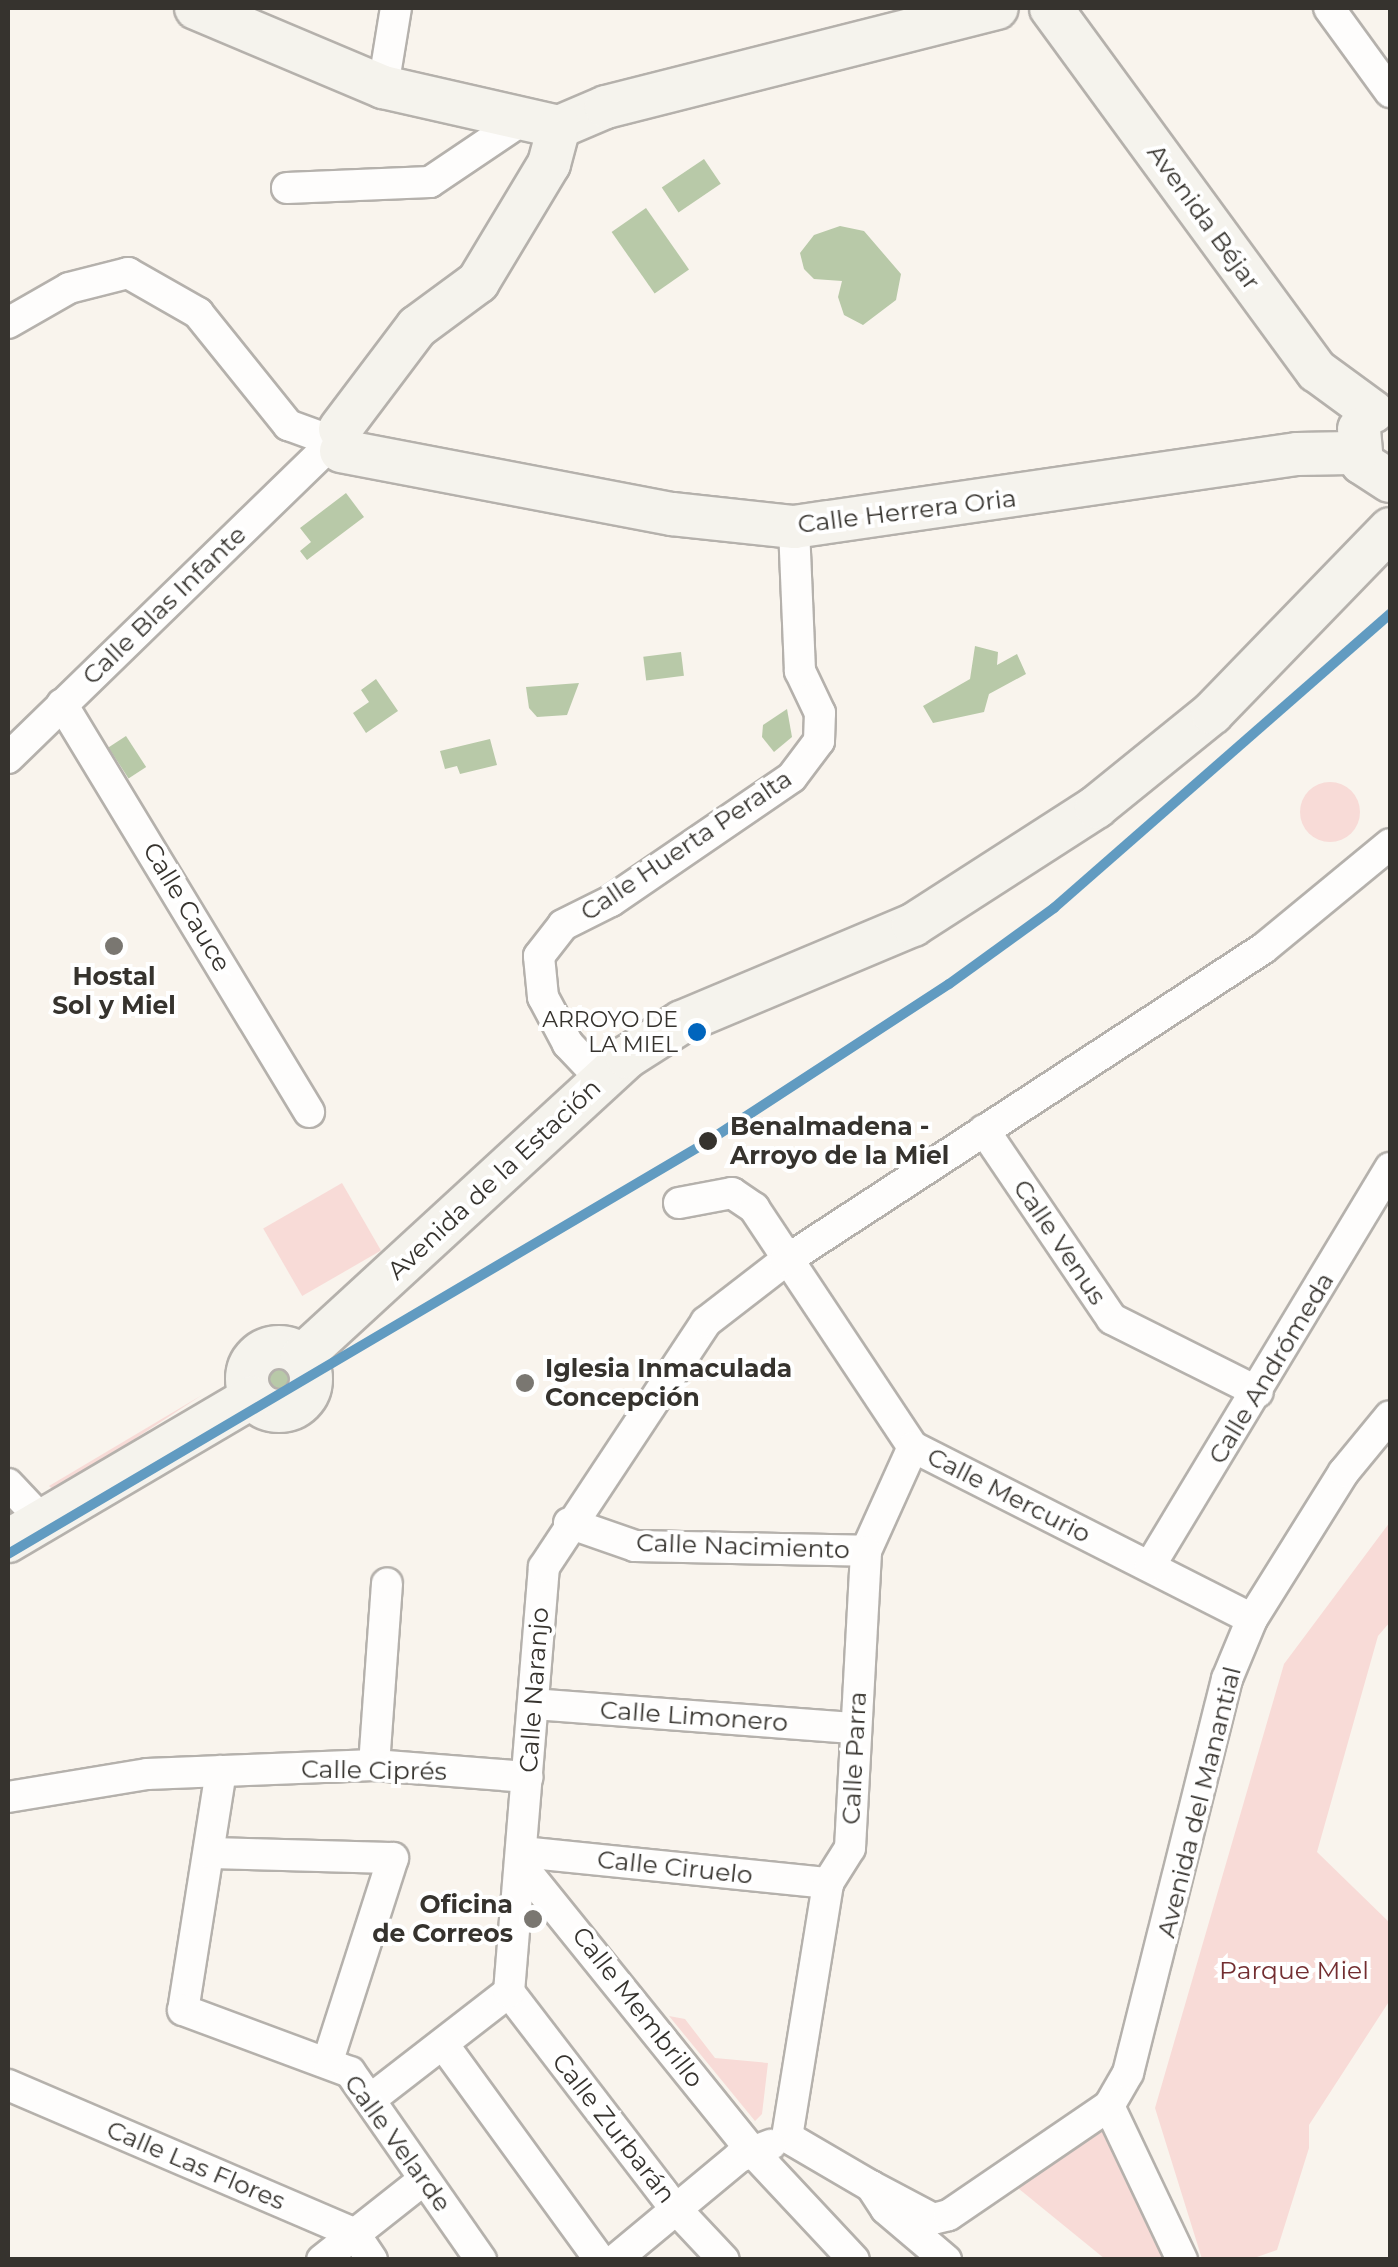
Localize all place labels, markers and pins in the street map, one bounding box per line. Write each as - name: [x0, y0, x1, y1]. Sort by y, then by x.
- marker: Hostal Sol y Miel: [103, 935, 125, 957]
- place label: Hostal Sol y Miel: [52, 962, 176, 1021]
- place label: ARROYO DE LA MIEL: [542, 1006, 678, 1058]
- marker: ARROYO DE LA MIEL: [687, 1022, 707, 1042]
- place label: Benalmadena - Arroyo de la Miel: [730, 1112, 949, 1171]
- marker: Benalmadena - Arroyo de la Miel: [695, 1128, 721, 1154]
- place label: Iglesia Inmaculada Concepción: [545, 1354, 792, 1413]
- marker: Iglesia Inmaculada Concepción: [514, 1372, 536, 1394]
- place label: Oficina de Correos: [372, 1890, 513, 1949]
- marker: Oficina de Correos: [522, 1908, 544, 1930]

